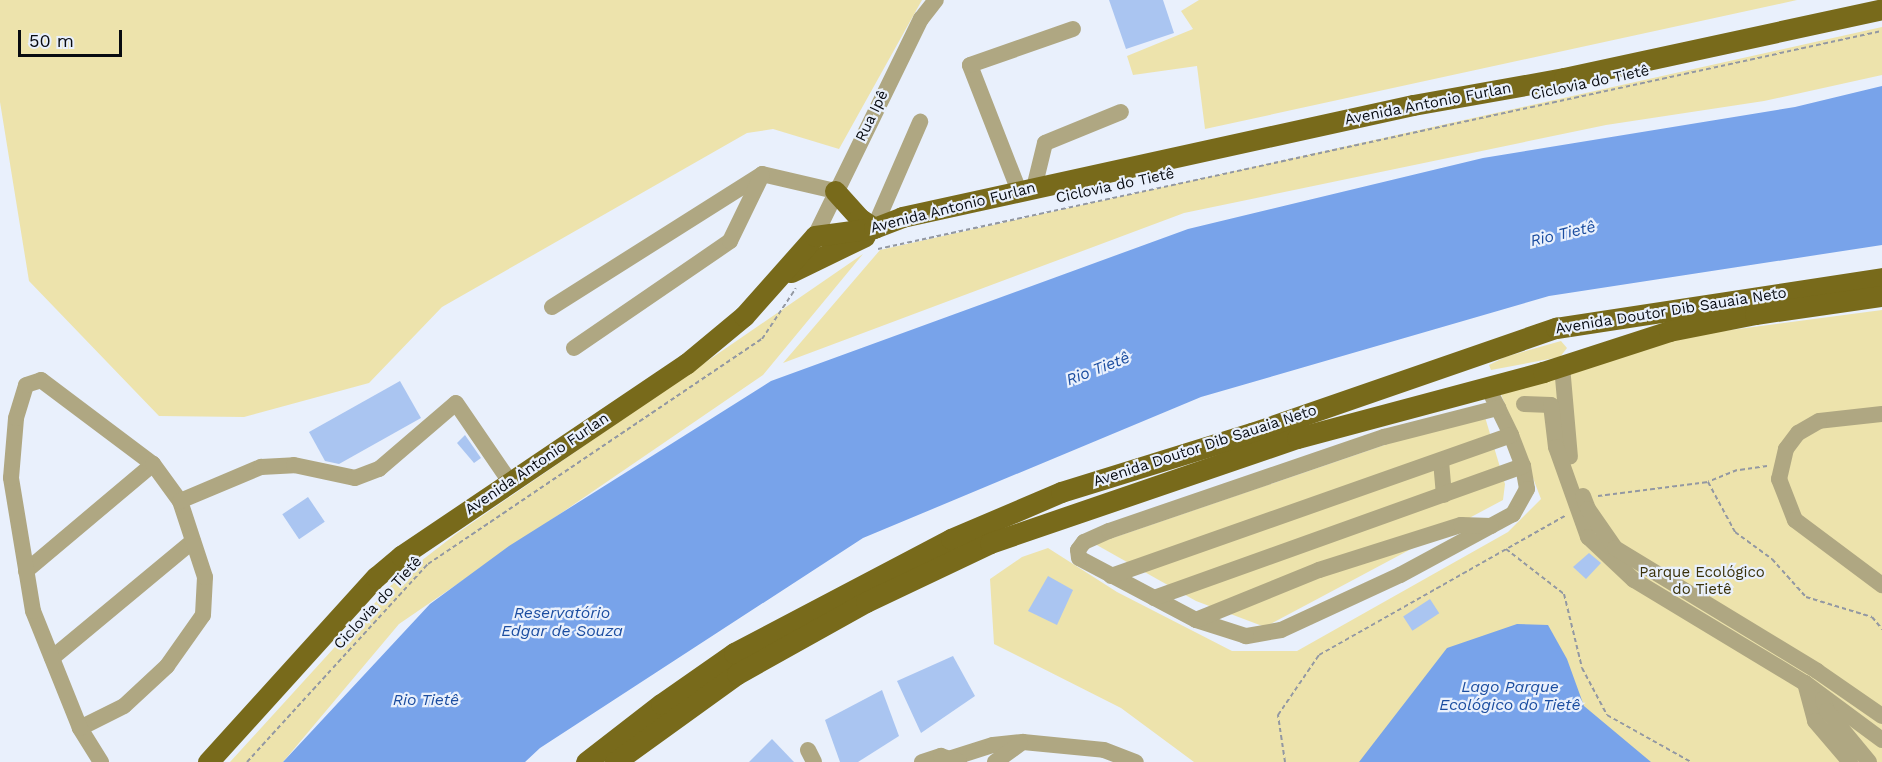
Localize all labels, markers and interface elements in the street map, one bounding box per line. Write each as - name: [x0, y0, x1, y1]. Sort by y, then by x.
- scale bar: [21, 18, 124, 56]
- text: 50 m: [29, 30, 74, 51]
- street label: Ciclovia do Tietê: [1529, 62, 1651, 104]
- street label: Avenida Antonio Furlan: [1343, 79, 1513, 129]
- street label: Rua Ipê: [852, 87, 892, 145]
- street label: Ciclovia do Tietê: [1054, 165, 1176, 207]
- street label: Avenida Antonio Furlan: [868, 179, 1038, 237]
- water label: Rio Tietê: [1528, 217, 1598, 251]
- street label: Avenida Doutor Dib Sauaia Neto: [1554, 284, 1788, 338]
- water label: Rio Tietê: [1063, 348, 1133, 390]
- street label: Avenida Doutor Dib Sauaia Neto: [1091, 401, 1319, 491]
- street label: Avenida Antonio Furlan: [461, 409, 613, 519]
- street label: Ciclovia do Tietê: [330, 552, 426, 654]
- park label: Parque Ecológico do Tietê: [1639, 563, 1765, 598]
- water label: Reservatório Edgar de Souza: [501, 603, 623, 641]
- water label: Lago Parque Ecológico do Tietê: [1439, 677, 1581, 715]
- water label: Rio Tietê: [393, 690, 459, 710]

